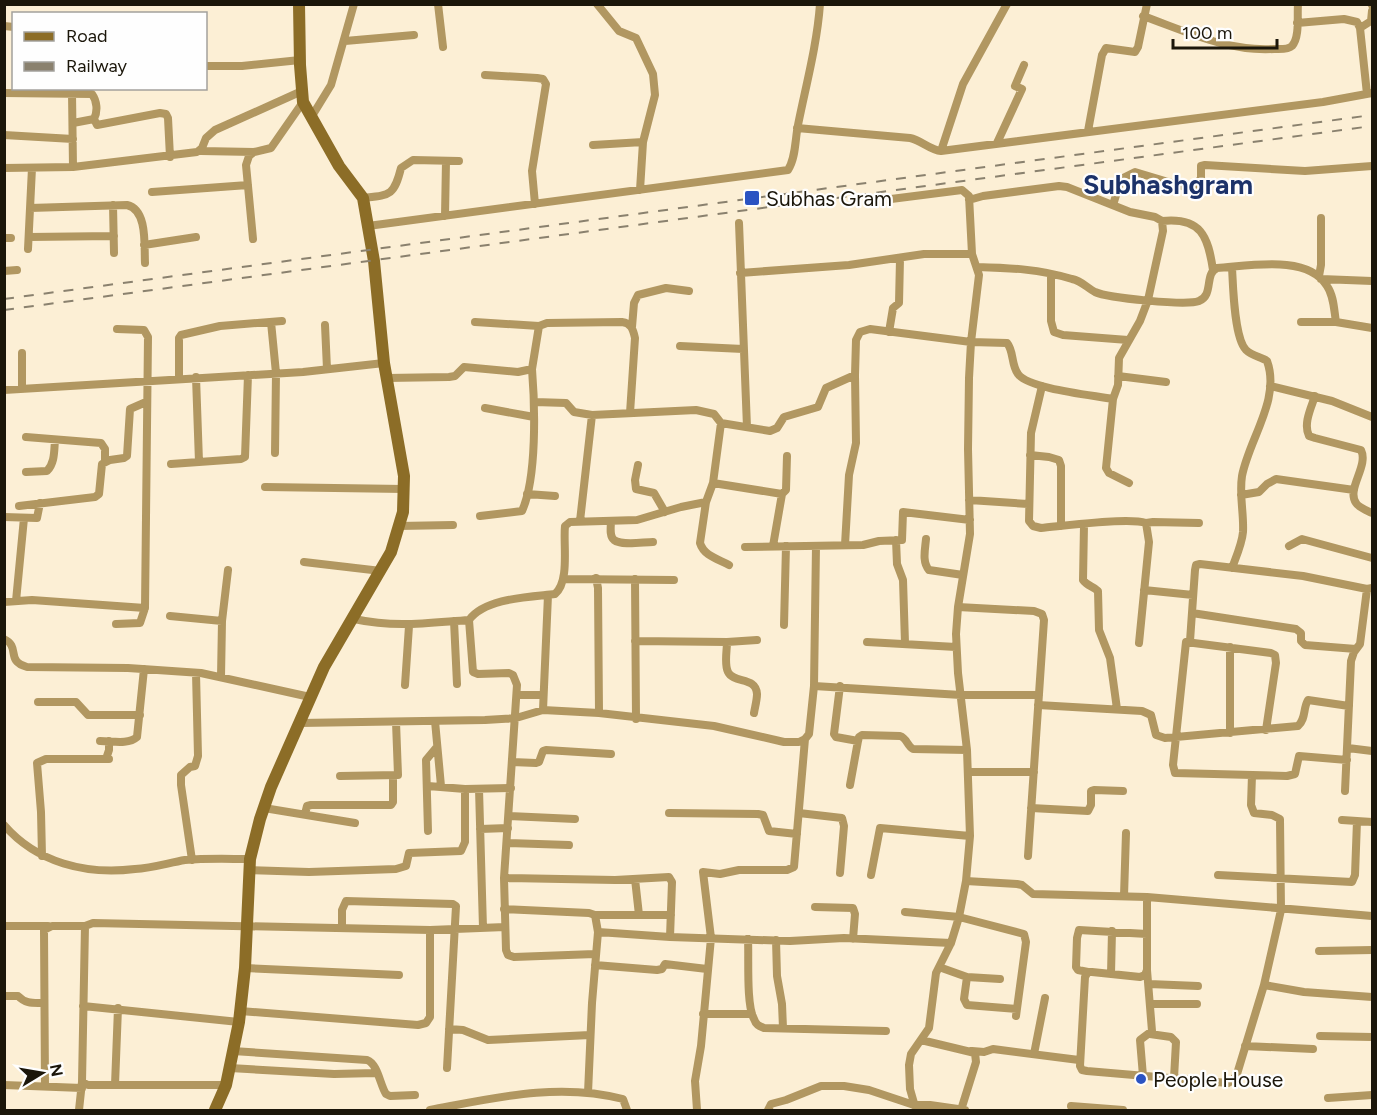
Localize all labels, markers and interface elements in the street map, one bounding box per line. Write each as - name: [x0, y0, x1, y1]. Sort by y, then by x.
- legend: [12, 12, 207, 90]
- scale bar: [1173, 12, 1276, 50]
- text: 100 m: [1182, 22, 1232, 44]
- text: Road: [66, 25, 107, 47]
- text: Railway: [66, 55, 128, 77]
- district label: Subhashgram: [1083, 168, 1253, 201]
- place label: Subhas Gram: [766, 186, 892, 211]
- marker: Subhas Gram: [743, 189, 761, 207]
- north arrow: [12, 1043, 72, 1103]
- text: N: [46, 1062, 67, 1078]
- place label: People House: [1153, 1067, 1283, 1092]
- marker: People House: [1134, 1072, 1148, 1086]

